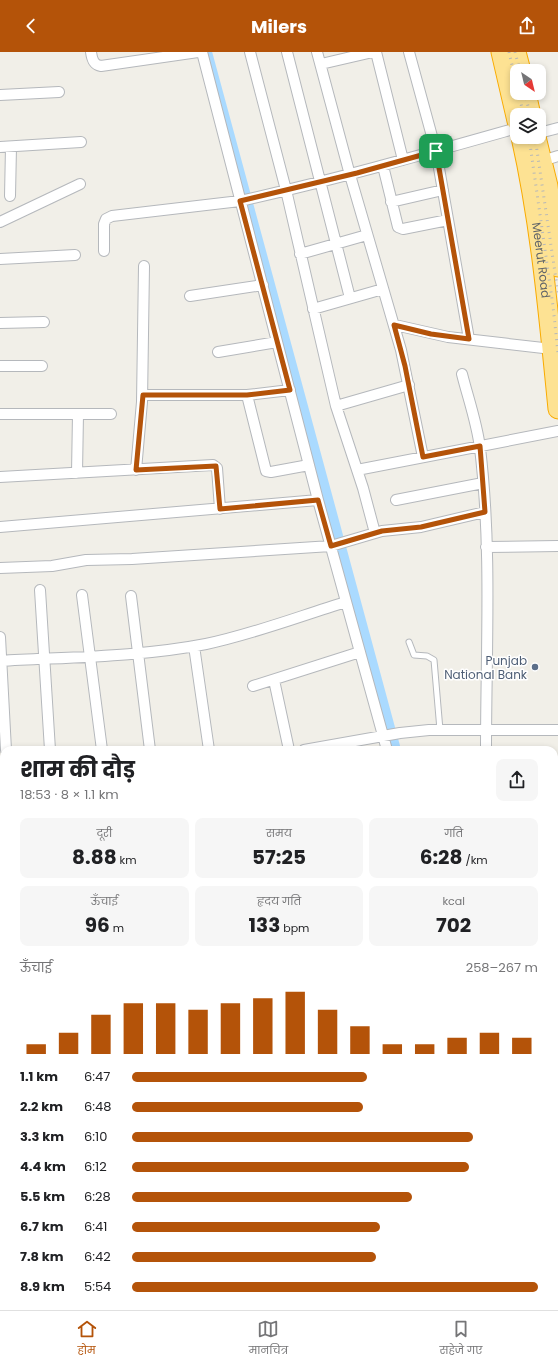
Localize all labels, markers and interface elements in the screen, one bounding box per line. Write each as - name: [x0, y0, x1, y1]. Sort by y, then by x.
- text: Milers: [251, 14, 307, 39]
- icon: back: [20, 15, 42, 37]
- icon: share: [516, 15, 538, 37]
- north arrow: [510, 64, 546, 100]
- map controls: [510, 64, 546, 144]
- button: layers: [510, 108, 546, 144]
- pin: [419, 134, 453, 168]
- icon: arrive: [425, 140, 447, 162]
- street label: Meerut Road: [528, 221, 555, 299]
- place label: Punjab National Bank: [444, 652, 528, 683]
- marker: Punjab National Bank: [530, 662, 540, 672]
- text: शाम की दौड़: [20, 754, 135, 785]
- button: share: [496, 759, 538, 801]
- text: 18:53 · 8 × 1.1 km: [20, 785, 119, 804]
- text: दूरी: [96, 825, 112, 841]
- text: समय: [266, 825, 292, 841]
- text: गति: [444, 825, 463, 841]
- text: 8.88: [72, 843, 117, 871]
- text: 57:25: [252, 843, 306, 871]
- text: 6:28: [420, 843, 462, 871]
- text: km: [117, 852, 137, 868]
- text: /km: [462, 852, 488, 868]
- text: ऊँचाई: [91, 893, 118, 909]
- text: हृदय गति: [257, 893, 301, 909]
- text: kcal: [442, 893, 465, 909]
- text: 96: [85, 911, 110, 939]
- text: 133: [249, 911, 280, 939]
- text: 702: [436, 911, 471, 939]
- text: m: [110, 920, 124, 936]
- text: bpm: [280, 920, 309, 936]
- text: ऊँचाई: [20, 958, 52, 977]
- text: 258–267 m: [466, 958, 538, 977]
- text: 1.1 km: [20, 1067, 58, 1086]
- text: 6:47: [84, 1067, 110, 1086]
- text: 2.2 km: [20, 1097, 63, 1116]
- text: 6:48: [84, 1097, 111, 1116]
- text: 3.3 km: [20, 1127, 64, 1146]
- text: 6:10: [84, 1127, 107, 1146]
- text: 4.4 km: [20, 1157, 66, 1176]
- text: 6:12: [84, 1157, 107, 1176]
- text: 5.5 km: [20, 1187, 65, 1206]
- text: 6:28: [84, 1187, 111, 1206]
- text: 6.7 km: [20, 1217, 63, 1236]
- text: 6:41: [84, 1217, 107, 1236]
- text: 7.8 km: [20, 1247, 64, 1266]
- text: 6:42: [84, 1247, 111, 1266]
- text: 8.9 km: [20, 1277, 65, 1296]
- text: 5:54: [84, 1277, 111, 1296]
- tab: होम: [76, 1318, 98, 1359]
- tab: मानचित्र: [249, 1318, 288, 1359]
- tab: सहेजे गए: [439, 1318, 482, 1359]

